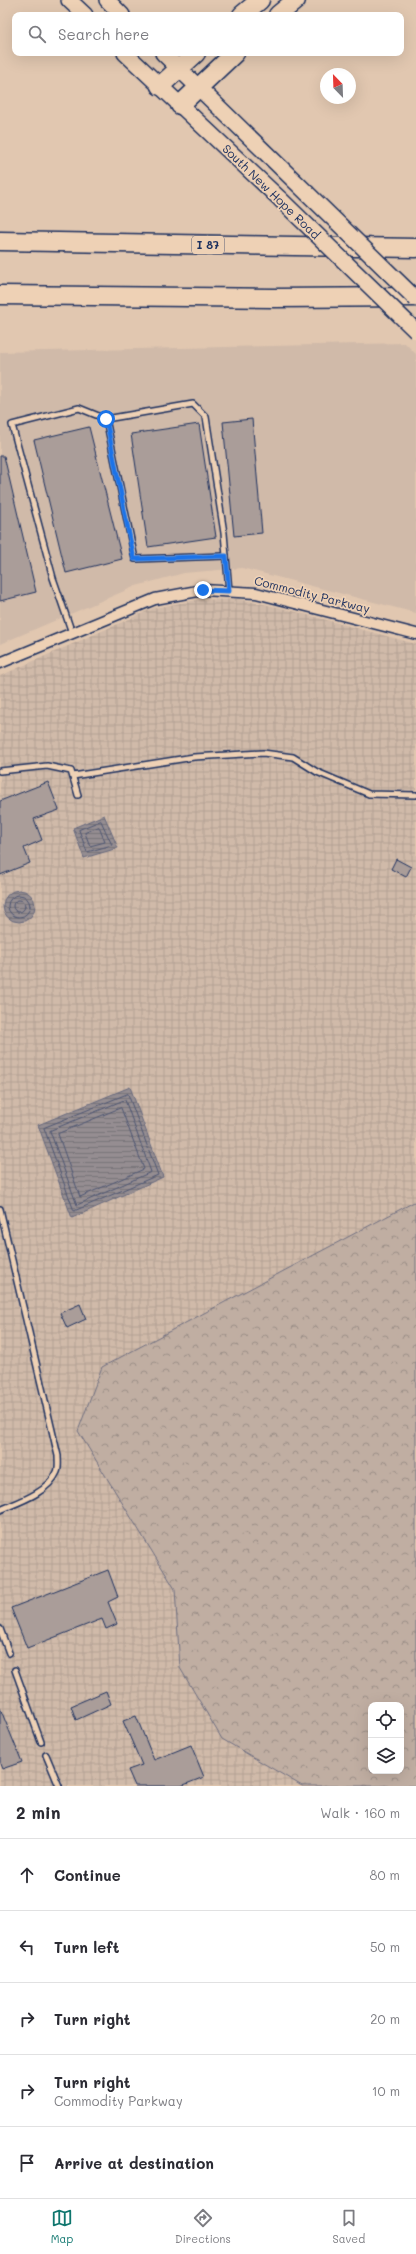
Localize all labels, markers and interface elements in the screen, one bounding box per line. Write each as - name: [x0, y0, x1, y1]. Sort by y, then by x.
- search box: [12, 12, 404, 56]
- icon: search: [26, 23, 48, 45]
- text: Search here: [58, 24, 149, 44]
- north arrow: [320, 68, 356, 104]
- street label: South New Hope Road: [219, 140, 324, 242]
- road number: I 87: [192, 236, 224, 254]
- route start: [97, 410, 115, 428]
- street label: Commodity Parkway: [253, 572, 372, 616]
- route end: [194, 581, 212, 599]
- map controls: [368, 1702, 404, 1774]
- button: locate: [368, 1702, 404, 1738]
- button: layers: [368, 1738, 404, 1774]
- text: 2 min: [16, 1801, 61, 1823]
- text: Walk · 160 m: [320, 1804, 400, 1821]
- icon: ahead: [16, 1864, 38, 1886]
- text: Continue: [54, 1865, 121, 1885]
- text: 80 m: [370, 1866, 400, 1883]
- icon: left: [16, 1936, 38, 1958]
- text: Turn left: [54, 1937, 119, 1957]
- text: 50 m: [370, 1938, 400, 1955]
- icon: right: [16, 2008, 38, 2030]
- text: Turn right: [54, 2009, 131, 2029]
- text: 20 m: [370, 2010, 400, 2027]
- text: Turn right: [54, 2072, 131, 2092]
- icon: right: [16, 2080, 38, 2102]
- text: 10 m: [372, 2082, 400, 2099]
- text: Commodity Parkway: [54, 2092, 183, 2109]
- icon: arrive: [16, 2152, 38, 2174]
- text: Arrive at destination: [54, 2153, 214, 2173]
- tab: Map: [51, 2207, 73, 2246]
- tab: Directions: [175, 2207, 231, 2246]
- tab: Saved: [332, 2207, 365, 2246]

